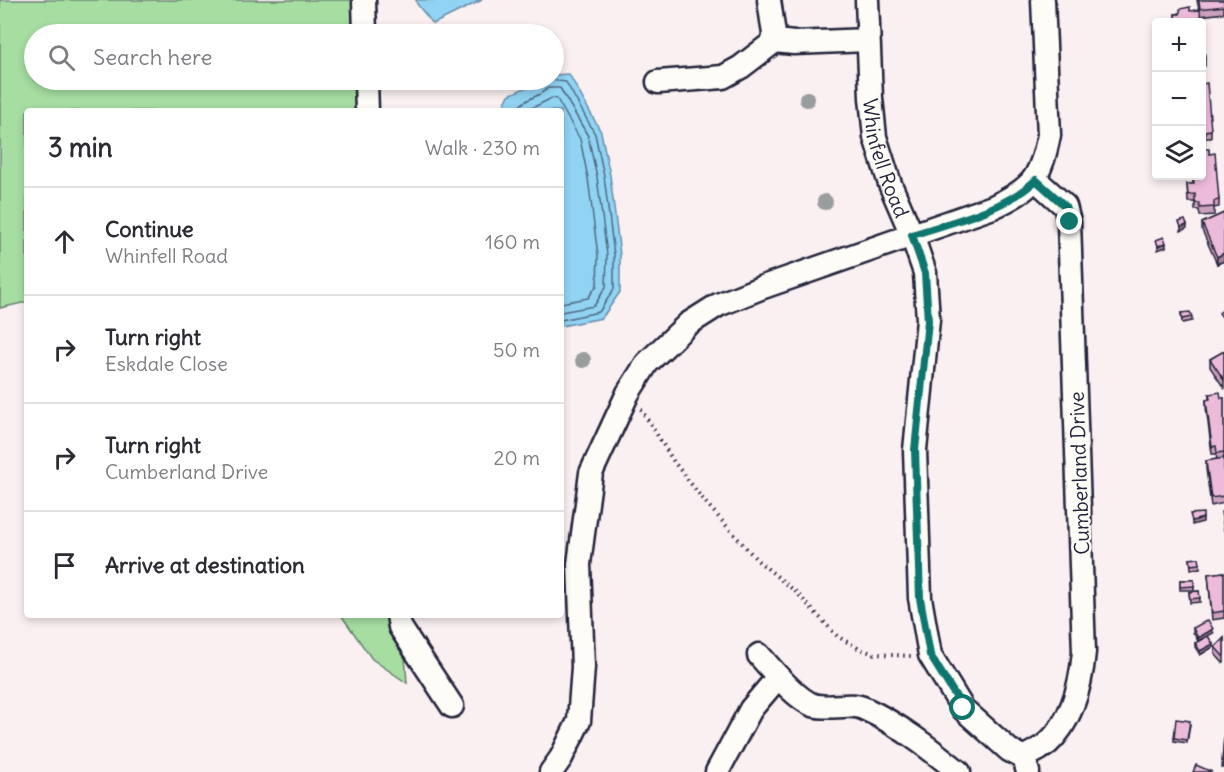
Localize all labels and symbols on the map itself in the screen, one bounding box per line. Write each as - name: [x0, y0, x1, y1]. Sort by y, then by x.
- street label: Whinfell Road: [859, 97, 915, 221]
- route end: [1056, 208, 1082, 234]
- street label: Cumberland Drive: [1064, 391, 1094, 555]
- route start: [949, 694, 975, 720]

